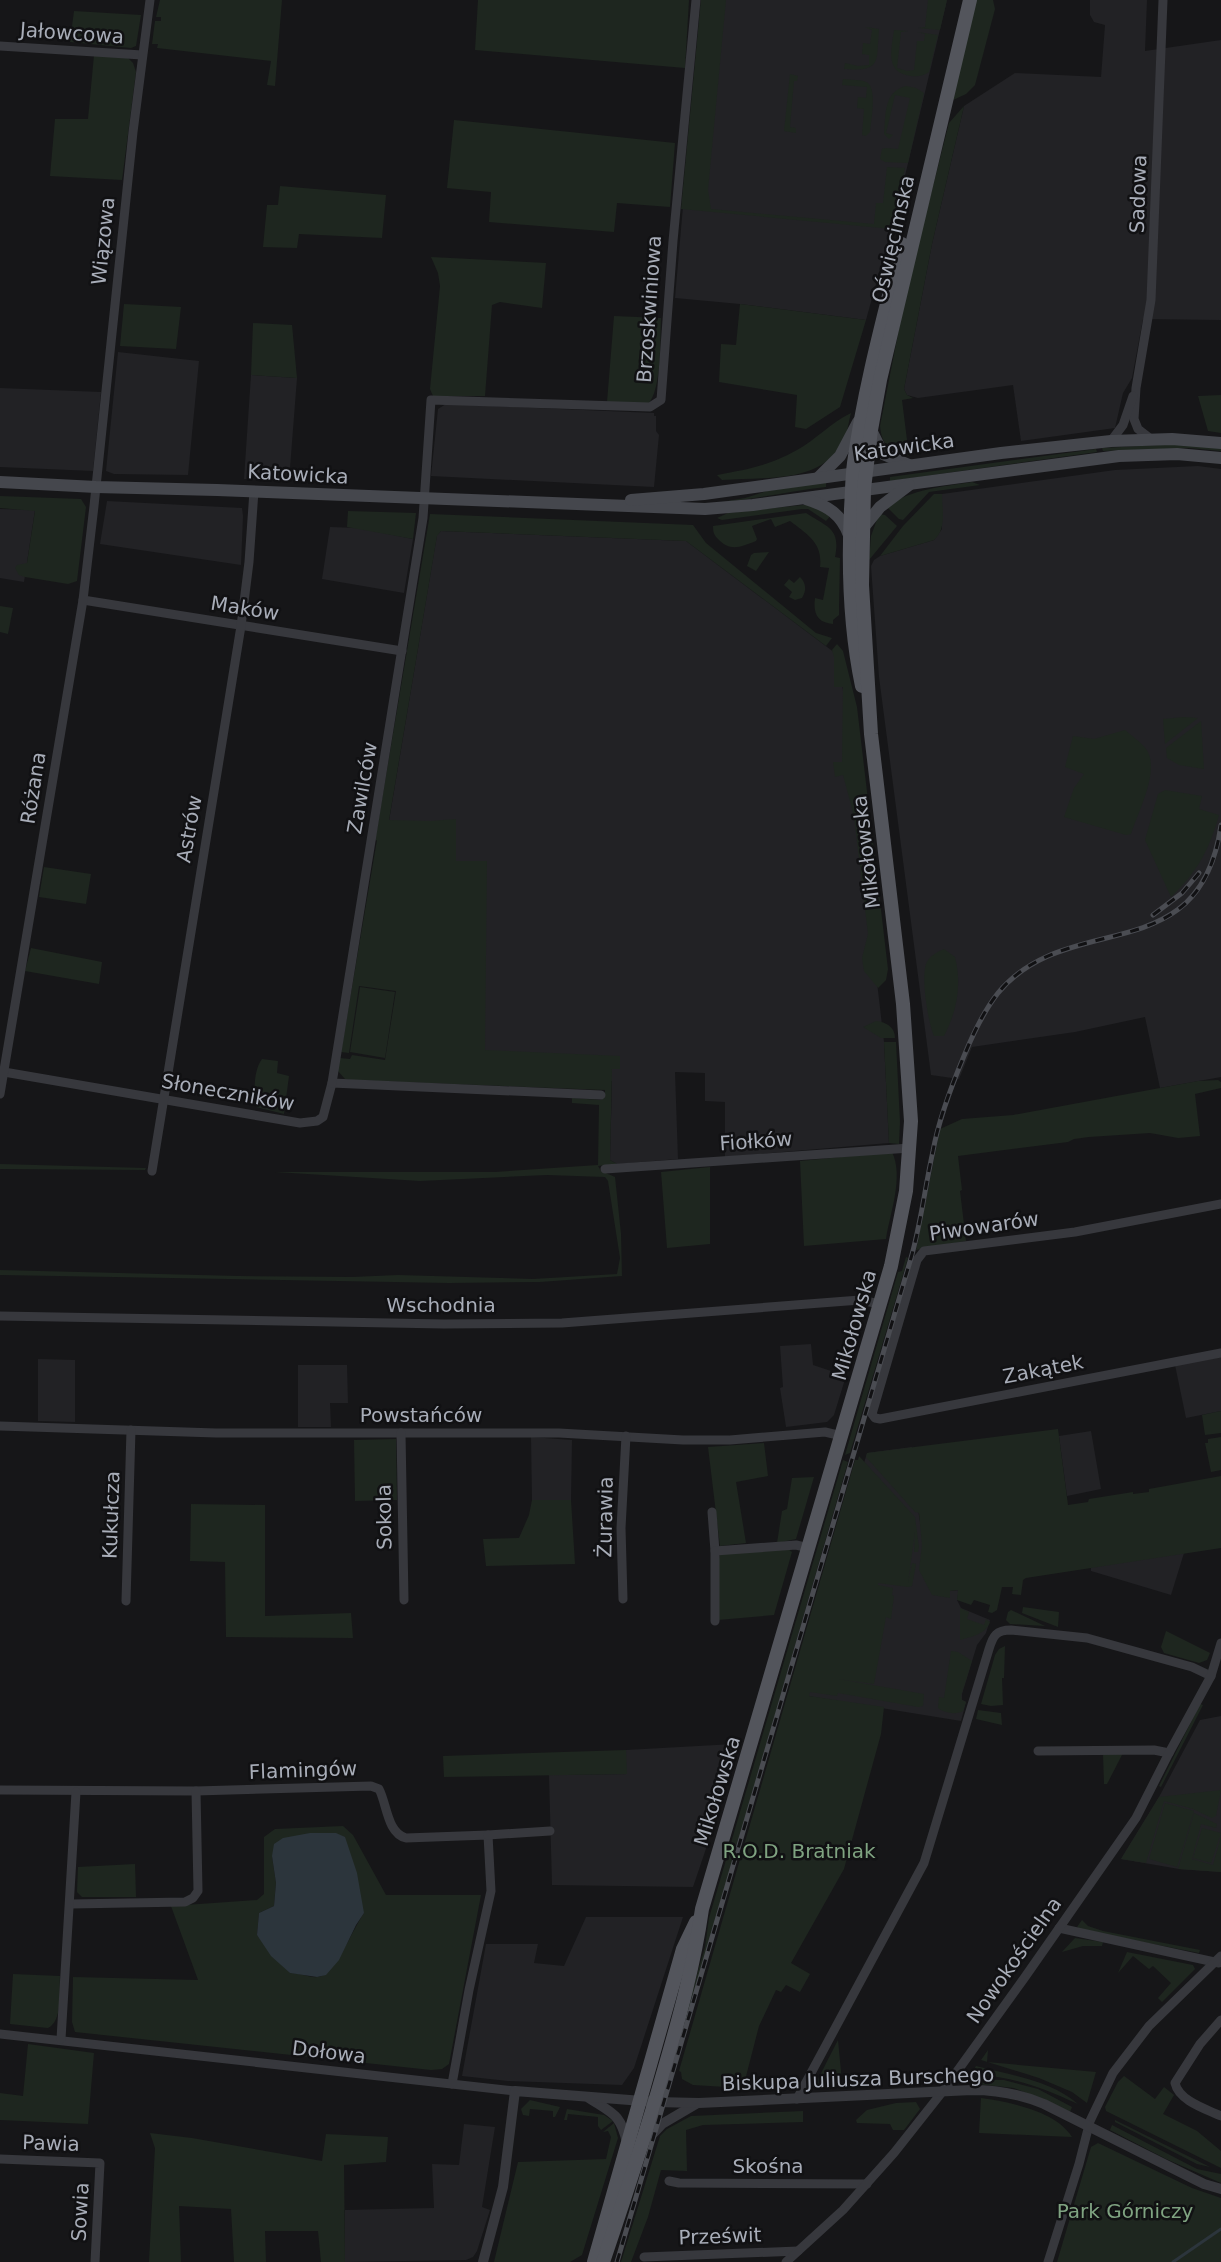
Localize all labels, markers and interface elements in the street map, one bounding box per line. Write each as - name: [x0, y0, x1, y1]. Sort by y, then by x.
- street label: Jałowcowa: [17, 17, 125, 49]
- street label: Sadowa: [1125, 154, 1151, 234]
- street label: Oświęcimska: [867, 173, 919, 305]
- street label: Wiązowa: [86, 196, 120, 286]
- street label: Brzoskwiniowa: [632, 234, 666, 384]
- street label: Katowicka: [852, 428, 956, 466]
- street label: Katowicka: [247, 459, 349, 489]
- street label: Maków: [209, 591, 281, 625]
- street label: Zawilców: [342, 740, 382, 836]
- street label: Różana: [15, 750, 51, 826]
- street label: Astrów: [171, 793, 207, 865]
- street label: Mikołowska: [847, 794, 885, 910]
- street label: Słoneczników: [160, 1068, 296, 1116]
- street label: Fiołków: [719, 1126, 793, 1156]
- street label: Piwowarów: [927, 1206, 1041, 1246]
- street label: Mikołowska: [827, 1267, 881, 1383]
- street label: Wschodnia: [386, 1293, 496, 1317]
- street label: Zakątek: [1001, 1349, 1086, 1389]
- street label: Powstańców: [360, 1403, 482, 1427]
- street label: Kukułcza: [97, 1471, 125, 1559]
- street label: Żurawia: [592, 1476, 618, 1558]
- street label: Sokola: [371, 1484, 397, 1550]
- street label: Mikołowska: [689, 1733, 745, 1849]
- street label: Flamingów: [248, 1756, 358, 1784]
- park label: R.O.D. Bratniak: [722, 1839, 876, 1863]
- street label: Nowokościelna: [962, 1892, 1066, 2028]
- street label: Dołowa: [291, 2036, 367, 2068]
- street label: Biskupa Juliusza Burschego: [721, 2062, 995, 2096]
- street label: Pawia: [22, 2130, 80, 2156]
- street label: Skośna: [732, 2154, 804, 2178]
- street label: Sowia: [66, 2182, 94, 2242]
- park label: Park Górniczy: [1057, 2199, 1194, 2223]
- street label: Prześwit: [678, 2223, 762, 2249]

